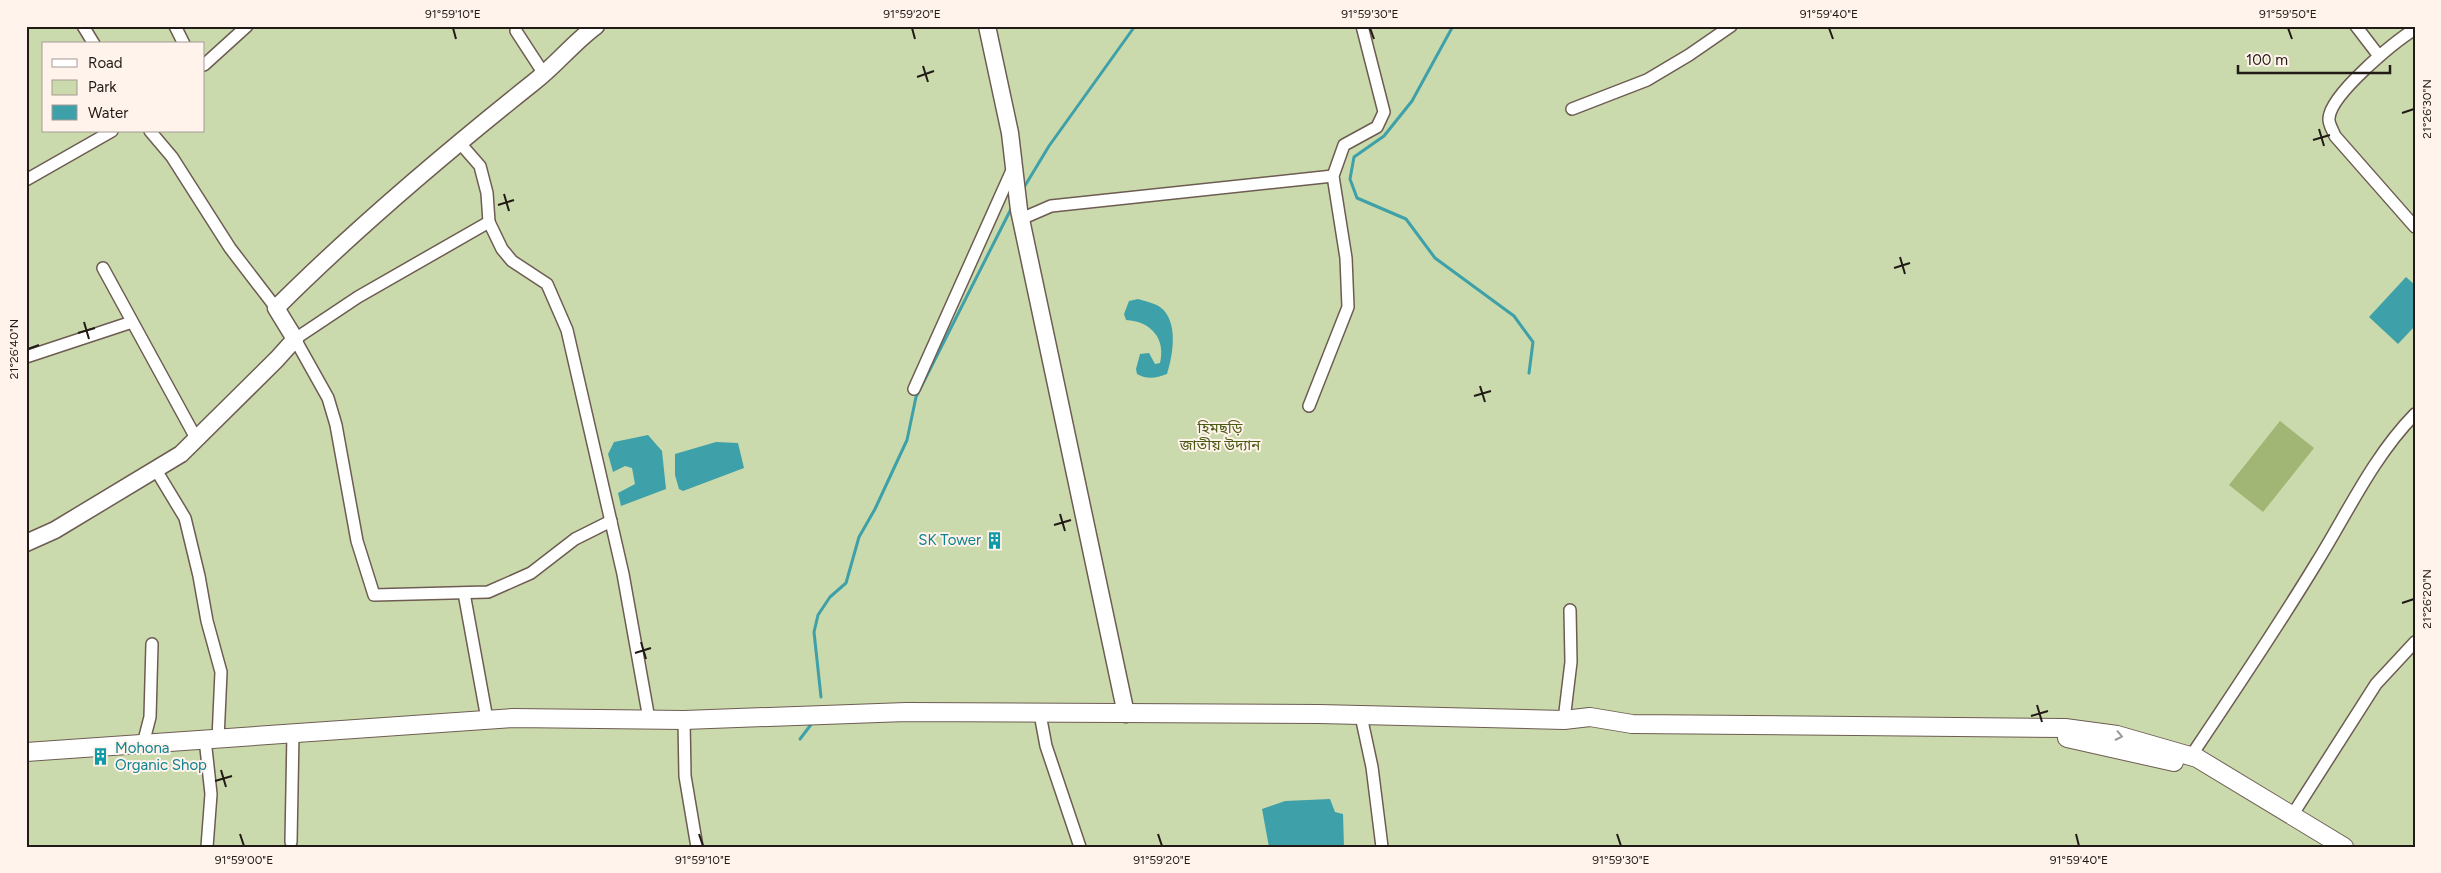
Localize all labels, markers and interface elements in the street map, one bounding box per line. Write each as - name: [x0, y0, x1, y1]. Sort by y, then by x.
- text: 91°59'10"E: [425, 7, 481, 21]
- text: 91°59'20"E: [883, 7, 941, 21]
- text: 91°59'30"E: [1341, 7, 1399, 21]
- text: 91°59'40"E: [1800, 7, 1858, 21]
- text: 91°59'50"E: [2259, 7, 2317, 21]
- legend: [42, 42, 205, 132]
- scale bar: [2238, 42, 2391, 74]
- text: 100 m: [2246, 51, 2288, 69]
- text: Road: [88, 54, 123, 72]
- text: Park: [88, 78, 117, 96]
- text: 21°26'30"N: [2420, 79, 2434, 139]
- text: Water: [88, 104, 128, 122]
- text: 21°26'40"N: [7, 319, 21, 379]
- park label: হিমছড়ি জাতীয় উদ্যান: [1179, 419, 1261, 454]
- building icon: SK Tower: [985, 530, 1005, 550]
- place label: SK Tower: [918, 531, 981, 549]
- text: 21°26'20"N: [2420, 569, 2434, 629]
- one-way arrow: [2115, 730, 2124, 741]
- place label: Mohona Organic Shop: [115, 739, 207, 774]
- building icon: Mohona Organic Shop: [91, 747, 111, 767]
- text: 91°59'00"E: [215, 853, 273, 867]
- text: 91°59'10"E: [675, 853, 731, 867]
- text: 91°59'20"E: [1133, 853, 1191, 867]
- text: 91°59'30"E: [1592, 853, 1650, 867]
- text: 91°59'40"E: [2050, 853, 2108, 867]

